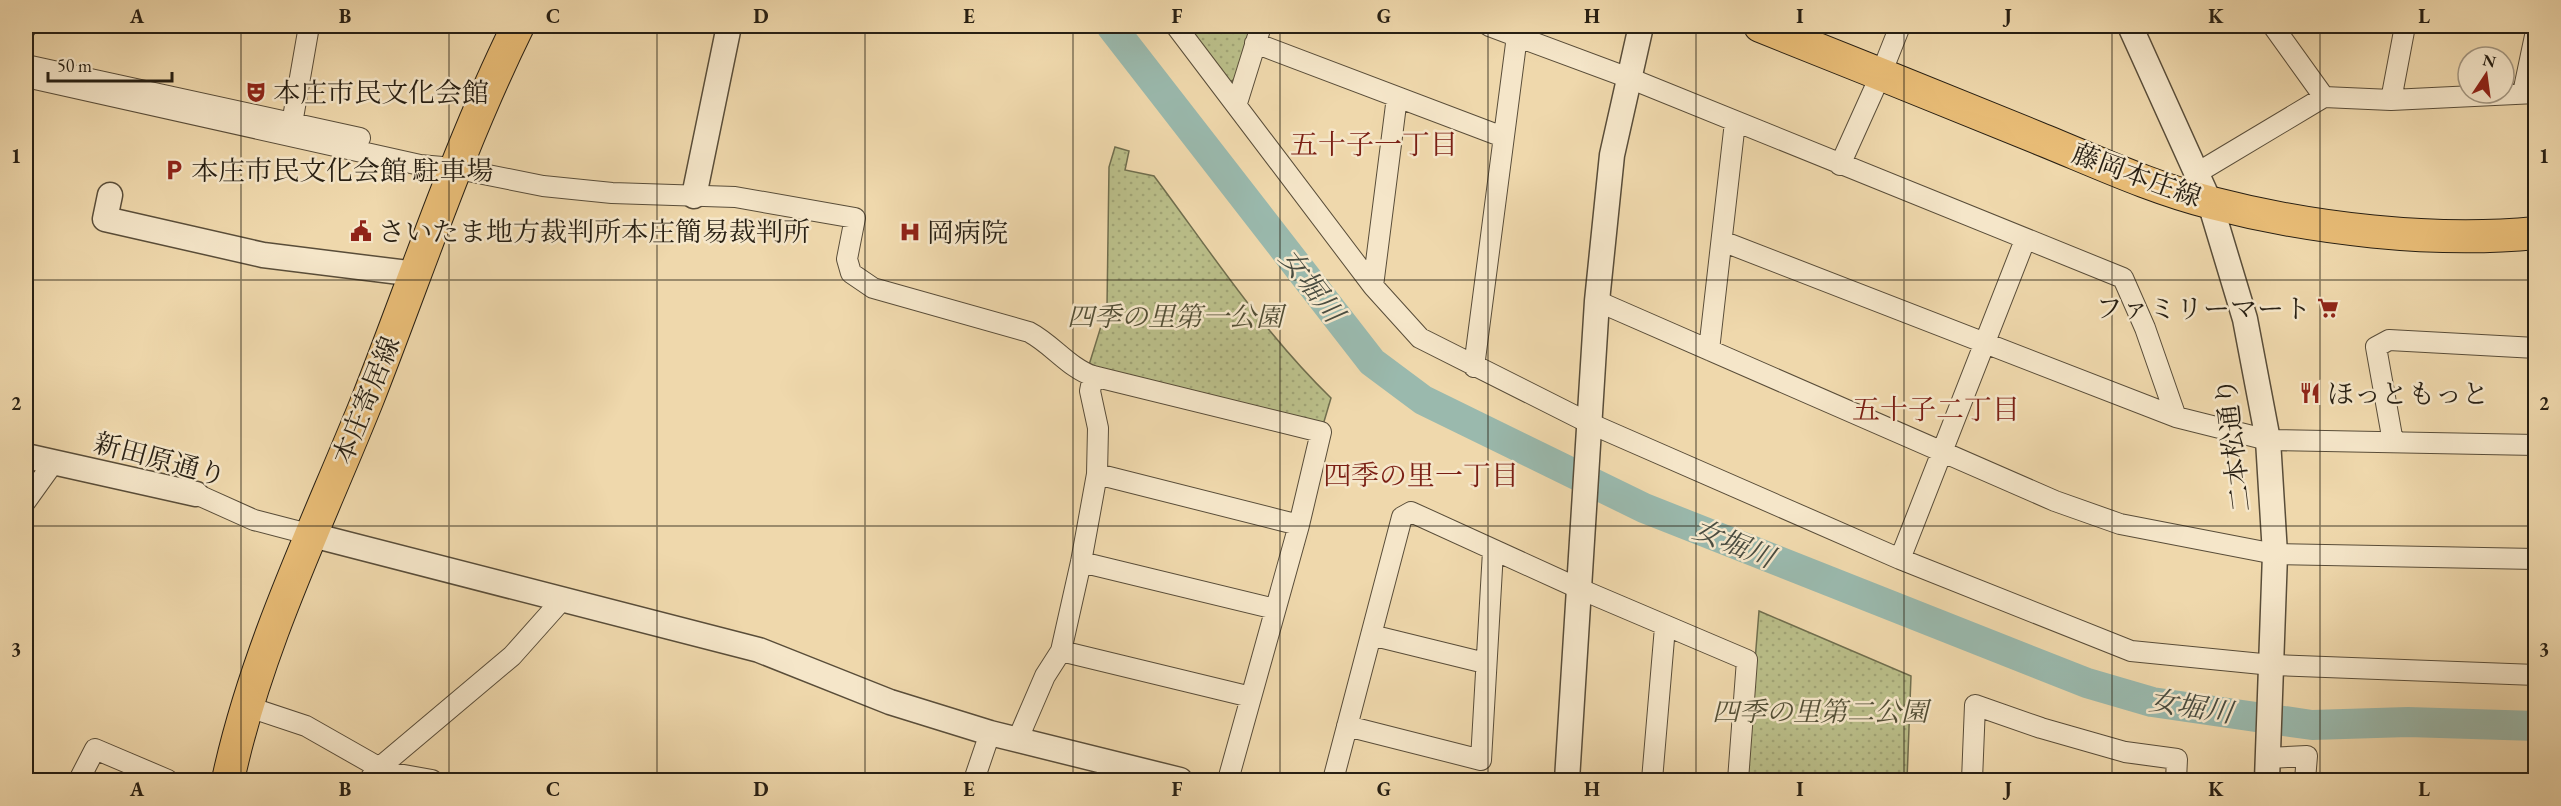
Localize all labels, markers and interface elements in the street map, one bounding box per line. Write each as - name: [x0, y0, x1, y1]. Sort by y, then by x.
- text: A: [129, 3, 145, 29]
- text: B: [339, 3, 351, 29]
- text: C: [546, 3, 560, 29]
- text: D: [753, 3, 769, 29]
- text: E: [963, 3, 975, 29]
- text: F: [1172, 3, 1183, 29]
- text: G: [1377, 3, 1391, 29]
- text: H: [1584, 3, 1600, 29]
- text: I: [1796, 3, 1804, 29]
- text: J: [2002, 3, 2012, 29]
- text: K: [2208, 3, 2224, 29]
- text: L: [2418, 3, 2430, 29]
- scale bar: [48, 45, 172, 83]
- north arrow: [2456, 45, 2516, 105]
- text: N: [2481, 49, 2498, 73]
- text: 50 m: [57, 54, 92, 77]
- place label: 本庄市民文化会館: [273, 75, 489, 110]
- theatre icon: 本庄市民文化会館: [244, 80, 268, 104]
- district label: 五十子一丁目: [1290, 126, 1458, 162]
- street label: 藤岡本庄線: [2068, 135, 2206, 215]
- text: 1: [11, 143, 21, 169]
- text: 1: [2539, 143, 2549, 169]
- place label: 本庄市民文化会館 駐車場: [191, 153, 493, 188]
- parking icon: 本庄市民文化会館 駐車場: [162, 158, 186, 182]
- place label: さいたま地方裁判所本庄簡易裁判所: [378, 214, 810, 249]
- place label: 岡病院: [927, 215, 1008, 250]
- public building icon: さいたま地方裁判所本庄簡易裁判所: [349, 219, 373, 243]
- hospital icon: 岡病院: [898, 220, 922, 244]
- water label: 女堀川: [1272, 241, 1354, 332]
- place label: ファミリーマート: [2096, 291, 2311, 326]
- supermarket icon: ファミリーマート: [2316, 296, 2340, 320]
- park label: 四季の里第一公園: [1067, 299, 1287, 334]
- street label: 本庄寄居線: [324, 331, 408, 469]
- street label: 二本松通り: [2207, 376, 2259, 514]
- place label: ほっともっと: [2327, 376, 2489, 411]
- restaurant icon: ほっともっと: [2298, 381, 2322, 405]
- text: 2: [11, 390, 22, 416]
- text: 2: [2539, 390, 2550, 416]
- district label: 五十子二丁目: [1852, 391, 2020, 427]
- street label: 新田原通り: [90, 425, 230, 493]
- district label: 四季の里一丁目: [1323, 457, 1519, 493]
- water label: 女堀川: [1688, 511, 1782, 577]
- text: 3: [11, 636, 21, 662]
- text: 3: [2539, 636, 2549, 662]
- water label: 女堀川: [2147, 682, 2238, 731]
- park label: 四季の里第二公園: [1712, 694, 1932, 729]
- text: A: [129, 776, 145, 802]
- text: B: [339, 776, 351, 802]
- text: C: [546, 776, 560, 802]
- text: D: [753, 776, 769, 802]
- text: E: [963, 776, 975, 802]
- text: F: [1172, 776, 1183, 802]
- text: G: [1377, 776, 1391, 802]
- text: H: [1584, 776, 1600, 802]
- text: I: [1796, 776, 1804, 802]
- text: J: [2002, 776, 2012, 802]
- text: K: [2208, 776, 2224, 802]
- text: L: [2418, 776, 2430, 802]

